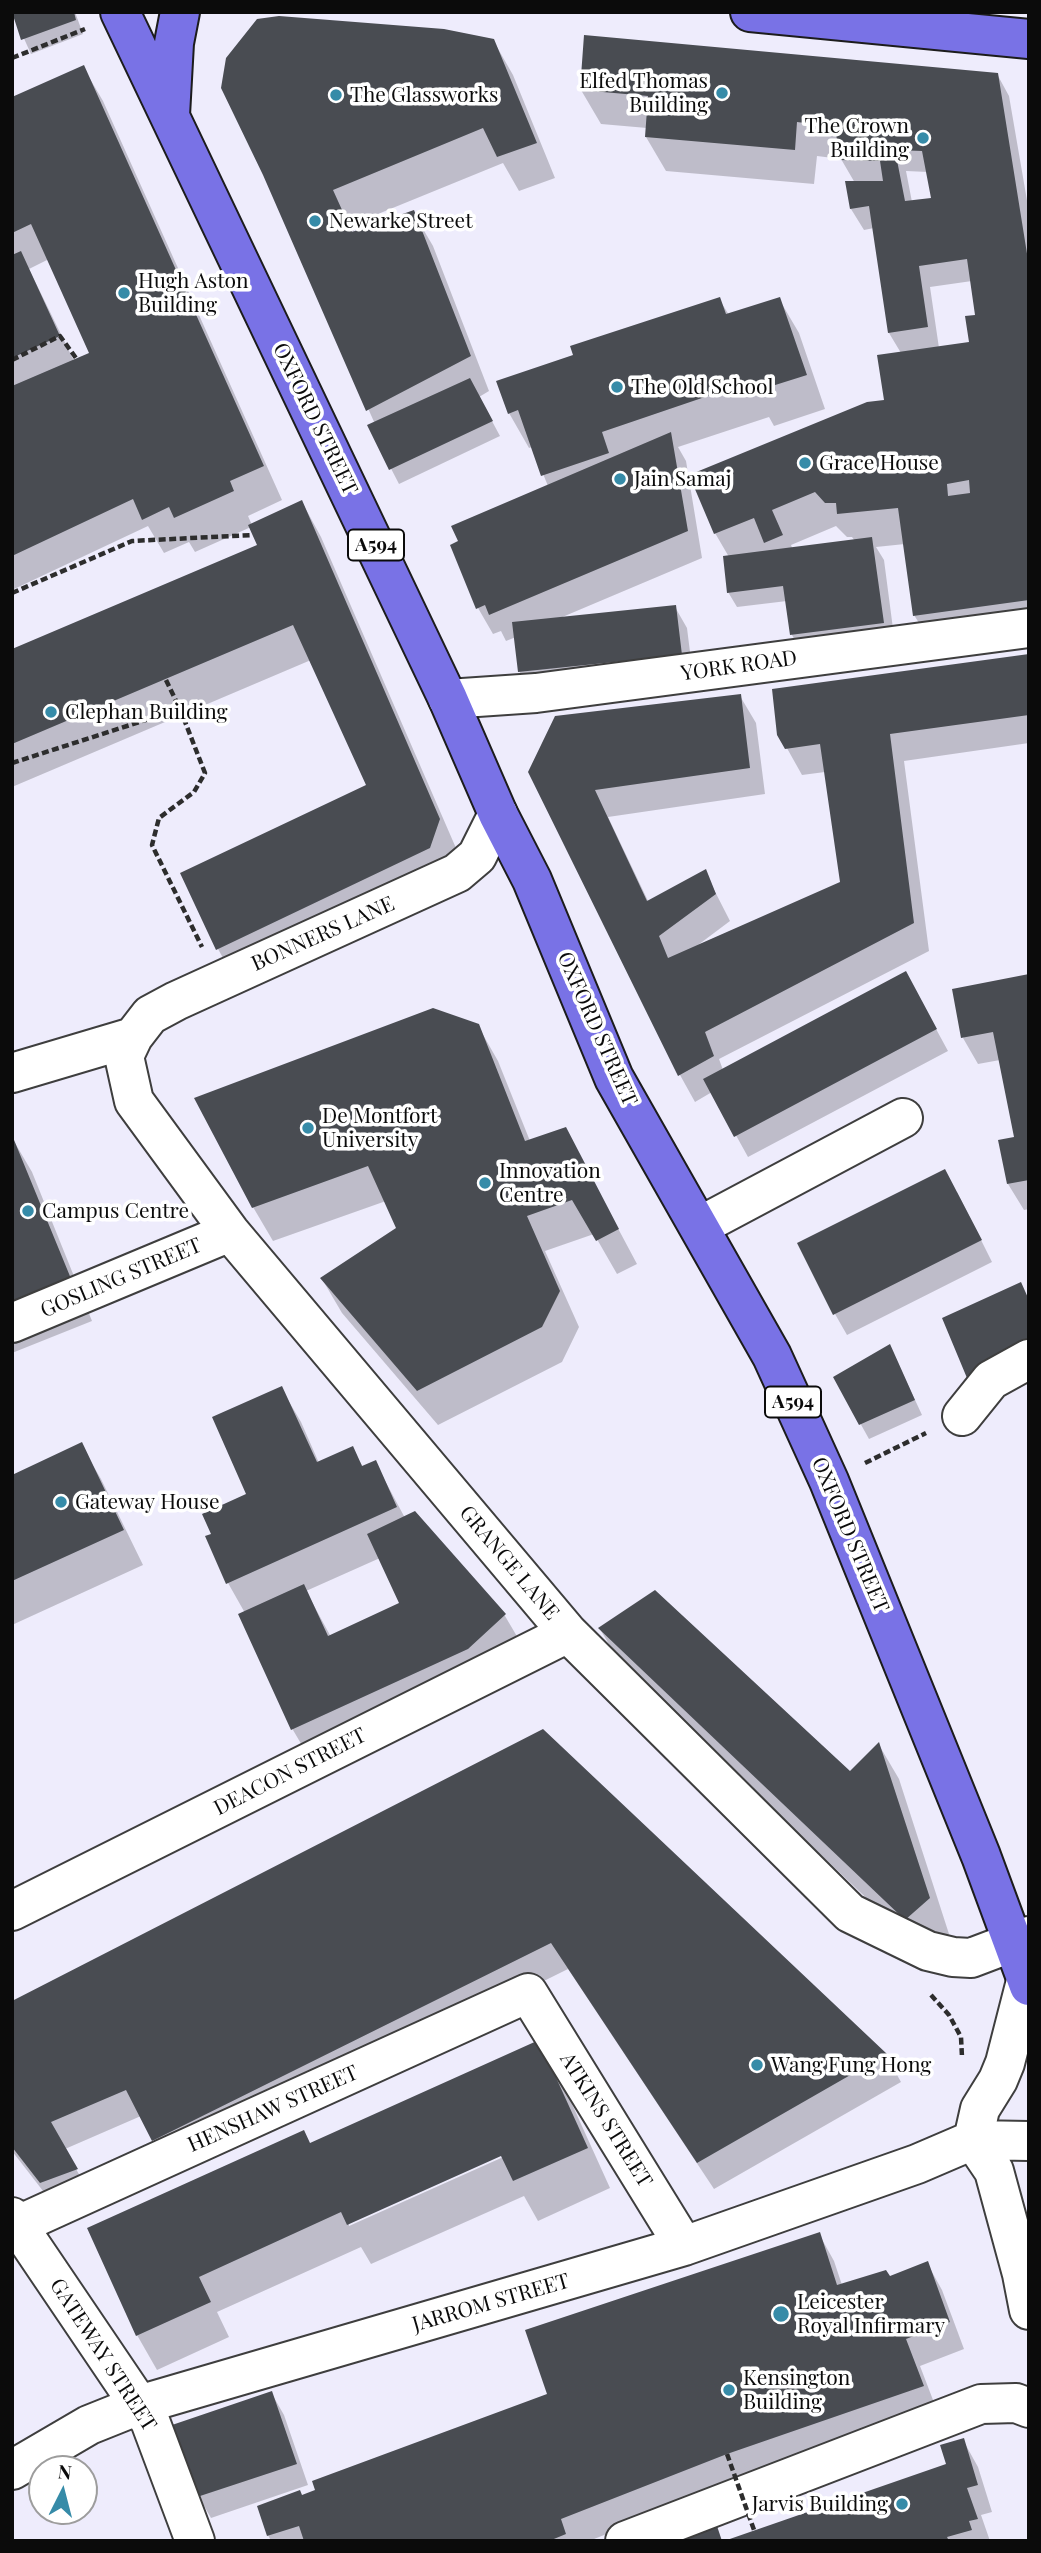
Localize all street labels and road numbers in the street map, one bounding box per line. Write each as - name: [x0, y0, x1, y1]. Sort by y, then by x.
- street label: OXFORD STREET: [267, 339, 363, 499]
- road number: A594: [348, 530, 404, 560]
- street label: YORK ROAD: [679, 645, 799, 687]
- street label: BONNERS LANE: [248, 891, 398, 977]
- street label: OXFORD STREET: [552, 948, 642, 1110]
- street label: GOSLING STREET: [37, 1233, 205, 1323]
- road number: A594: [765, 1386, 821, 1418]
- street label: OXFORD STREET: [806, 1454, 894, 1616]
- street label: GRANGE LANE: [454, 1501, 564, 1625]
- street label: DEACON STREET: [210, 1723, 370, 1821]
- street label: ATKINS STREET: [554, 2048, 658, 2192]
- street label: HENSHAW STREET: [184, 2060, 362, 2158]
- street label: JARROM STREET: [410, 2269, 572, 2337]
- street label: GATEWAY STREET: [44, 2274, 162, 2436]

